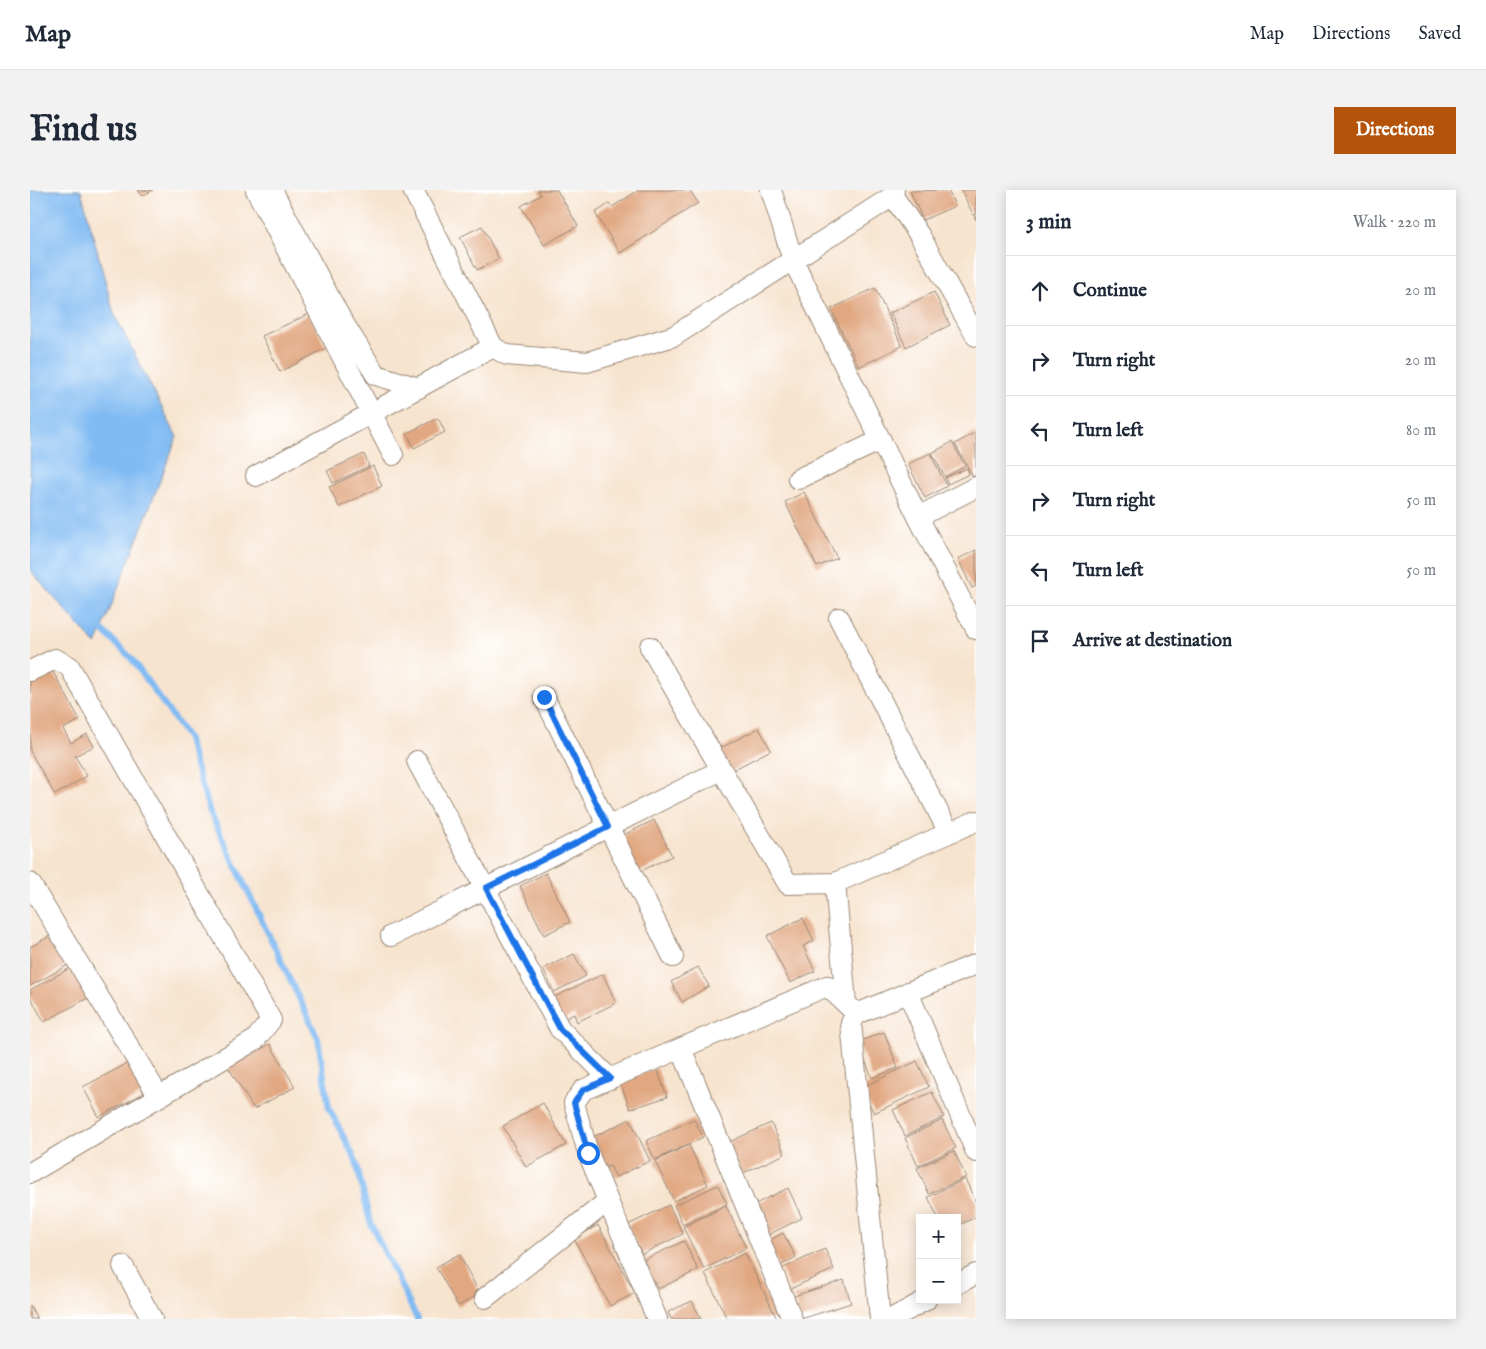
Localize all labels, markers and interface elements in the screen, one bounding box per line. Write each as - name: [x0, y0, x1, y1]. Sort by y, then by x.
- text: Map: [25, 19, 71, 50]
- text: Map: [1250, 23, 1284, 46]
- text: Directions: [1312, 23, 1390, 46]
- text: Saved: [1418, 23, 1461, 46]
- button: Directions: [1334, 107, 1456, 154]
- text: Find us: [30, 108, 137, 153]
- text: 3 min: [1026, 209, 1071, 236]
- text: Walk · 220 m: [1353, 213, 1436, 233]
- icon: ahead: [1026, 277, 1054, 305]
- text: Continue: [1073, 279, 1147, 303]
- text: 20 m: [1405, 281, 1436, 301]
- icon: right: [1026, 347, 1054, 375]
- text: Turn right: [1073, 349, 1155, 373]
- text: 20 m: [1405, 351, 1436, 371]
- icon: left: [1026, 417, 1054, 445]
- text: Turn left: [1073, 419, 1144, 443]
- text: 80 m: [1406, 421, 1436, 441]
- icon: right: [1026, 487, 1054, 515]
- text: Turn right: [1073, 489, 1155, 513]
- text: 50 m: [1407, 491, 1436, 511]
- icon: left: [1026, 557, 1054, 585]
- text: Turn left: [1073, 559, 1144, 583]
- text: 50 m: [1407, 561, 1436, 581]
- icon: arrive: [1026, 627, 1054, 655]
- text: Arrive at destination: [1073, 629, 1232, 653]
- route end: [533, 686, 556, 709]
- route start: [577, 1142, 600, 1165]
- map controls: [916, 1214, 961, 1304]
- button: +: [916, 1214, 961, 1259]
- button: −: [916, 1259, 961, 1304]

